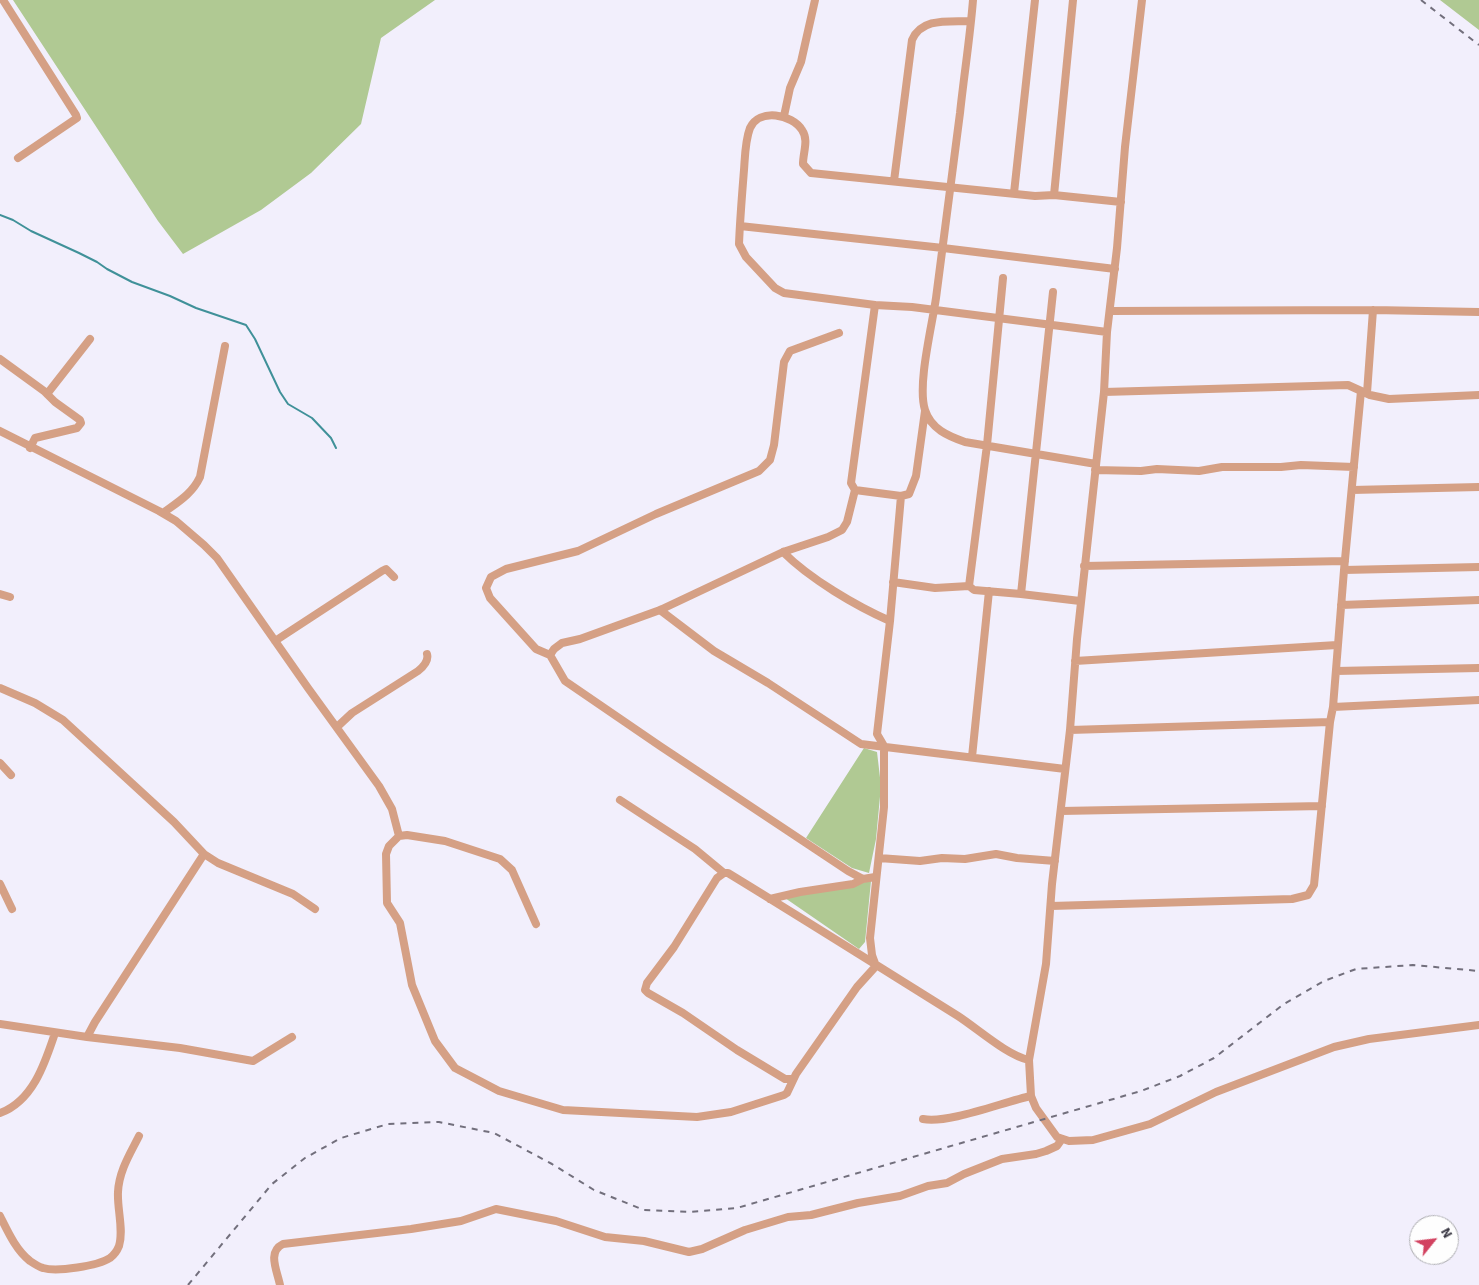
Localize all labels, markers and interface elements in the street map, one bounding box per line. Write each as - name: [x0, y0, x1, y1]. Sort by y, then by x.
- north arrow: [1409, 1215, 1459, 1265]
- text: N: [1435, 1224, 1457, 1242]

